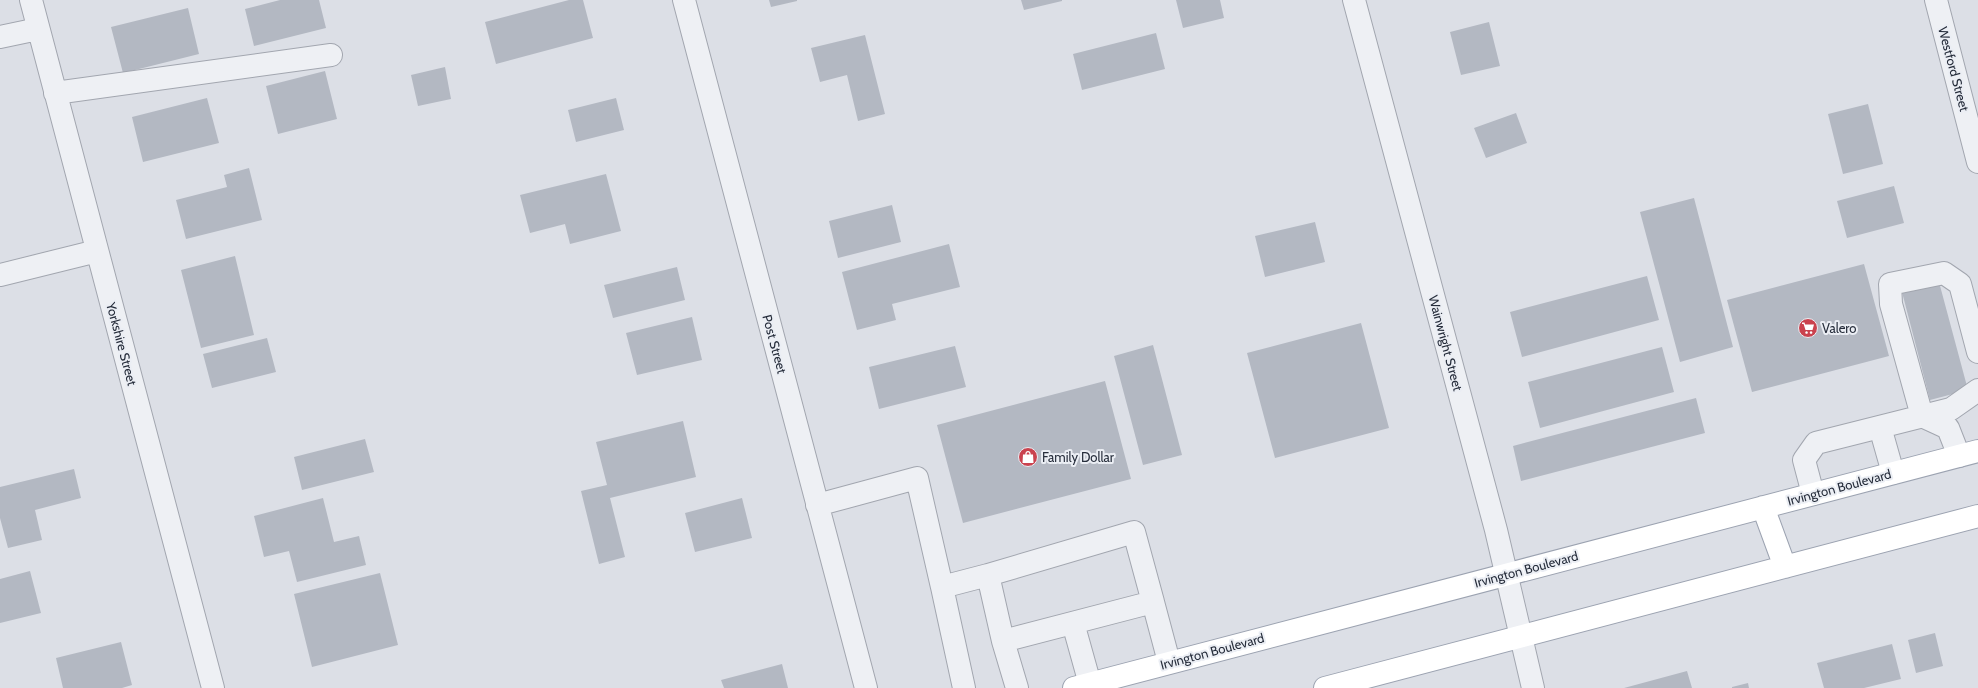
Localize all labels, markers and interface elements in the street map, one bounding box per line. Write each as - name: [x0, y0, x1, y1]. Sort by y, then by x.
- street label: Westford Street: [1935, 25, 1973, 114]
- street label: Wainwright Street: [1426, 293, 1467, 393]
- street label: Yorkshire Street: [103, 300, 141, 388]
- street label: Post Street: [759, 313, 791, 376]
- supermarket icon: Valero: [1797, 317, 1819, 339]
- place label: Valero: [1822, 320, 1856, 336]
- shop icon: Family Dollar: [1017, 446, 1039, 468]
- place label: Family Dollar: [1042, 449, 1115, 465]
- street label: Irvington Boulevard: [1785, 465, 1893, 509]
- street label: Irvington Boulevard: [1472, 547, 1580, 591]
- street label: Irvington Boulevard: [1158, 629, 1266, 673]

